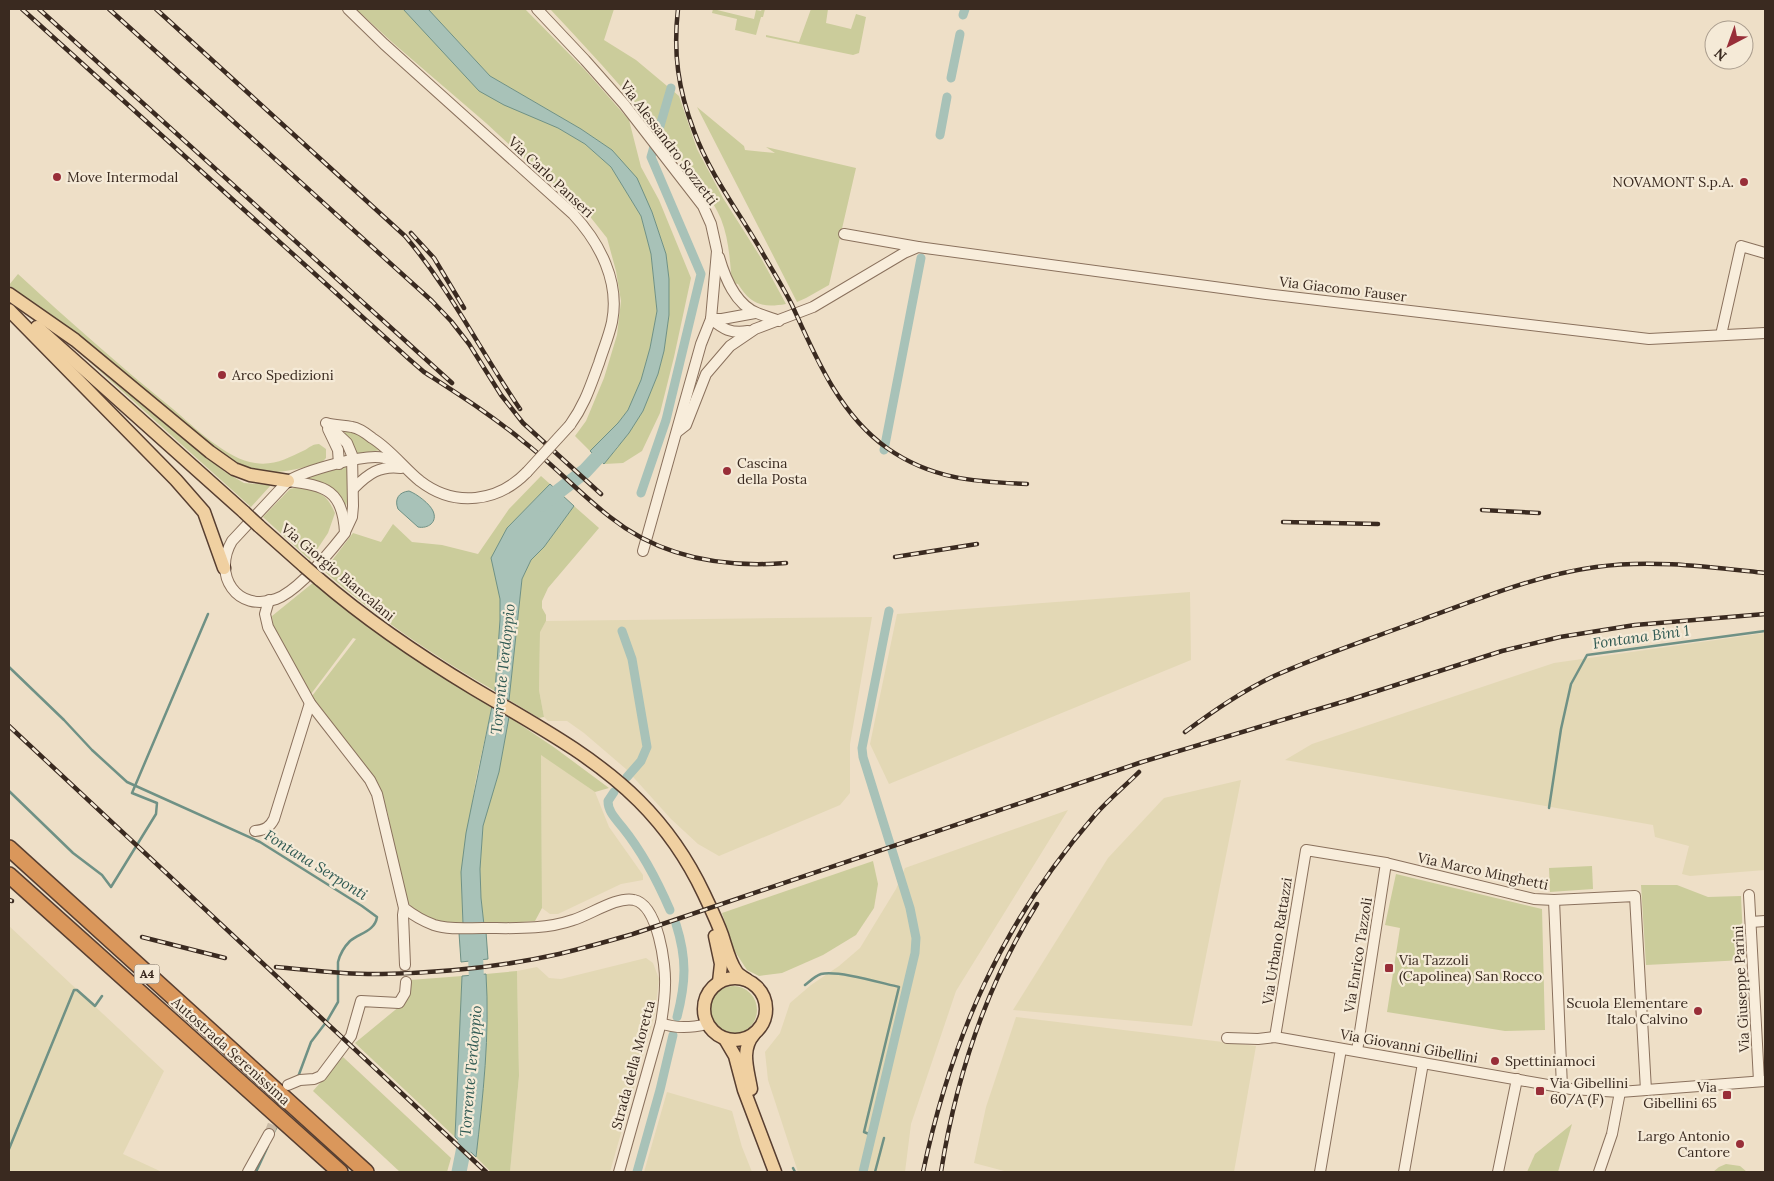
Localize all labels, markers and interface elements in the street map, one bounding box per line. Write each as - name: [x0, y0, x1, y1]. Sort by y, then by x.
- north arrow: [1704, 20, 1754, 70]
- text: N: [1710, 44, 1730, 65]
- street label: Via Alessandro Sozzetti: [616, 76, 722, 209]
- street label: Via Carlo Panseri: [504, 132, 598, 221]
- place label: Move Intermodal: [67, 168, 178, 186]
- marker: Move Intermodal: [51, 171, 63, 183]
- place label: NOVAMONT S.p.A.: [1612, 173, 1734, 191]
- marker: NOVAMONT S.p.A.: [1738, 176, 1750, 188]
- street label: Via Giacomo Fauser: [1277, 272, 1408, 306]
- place label: Arco Spedizioni: [231, 366, 334, 384]
- marker: Arco Spedizioni: [216, 369, 228, 381]
- place label: Cascina della Posta: [737, 454, 807, 488]
- marker: Cascina della Posta: [721, 465, 733, 477]
- street label: Via Giorgio Biancalani: [277, 519, 399, 625]
- water label: Torrente Terdoppio: [486, 602, 519, 735]
- water label: Fontana Bini 1: [1591, 620, 1690, 653]
- water label: Fontana Serponti: [261, 825, 372, 904]
- street label: Via Marco Minghetti: [1415, 848, 1550, 894]
- street label: Via Urbano Rattazzi: [1258, 876, 1296, 1007]
- street label: Via Enrico Tazzoli: [1340, 896, 1376, 1015]
- street label: Via Giuseppe Parini: [1729, 925, 1753, 1054]
- place label: Via Tazzoli (Capolinea) San Rocco: [1398, 951, 1542, 985]
- marker: Via Tazzoli (Capolinea) San Rocco: [1383, 962, 1395, 974]
- road number: A4: [134, 964, 160, 984]
- street label: Autostrada Serenissima: [167, 992, 294, 1109]
- place label: Scuola Elementare Italo Calvino: [1567, 994, 1688, 1028]
- street label: Strada della Moretta: [607, 999, 659, 1131]
- water label: Torrente Terdoppio: [455, 1004, 486, 1137]
- marker: Scuola Elementare Italo Calvino: [1692, 1005, 1704, 1017]
- street label: Via Giovanni Gibellini: [1338, 1025, 1479, 1067]
- place label: Spettiniamoci: [1505, 1052, 1595, 1070]
- marker: Spettiniamoci: [1489, 1055, 1501, 1067]
- place label: Via Gibellini 60/A (F): [1549, 1074, 1628, 1108]
- place label: Via Gibellini 65: [1643, 1078, 1717, 1112]
- marker: Via Gibellini 60/A (F): [1534, 1085, 1546, 1097]
- marker: Via Gibellini 65: [1721, 1089, 1733, 1101]
- place label: Largo Antonio Cantore: [1637, 1127, 1730, 1161]
- marker: Largo Antonio Cantore: [1734, 1138, 1746, 1150]

